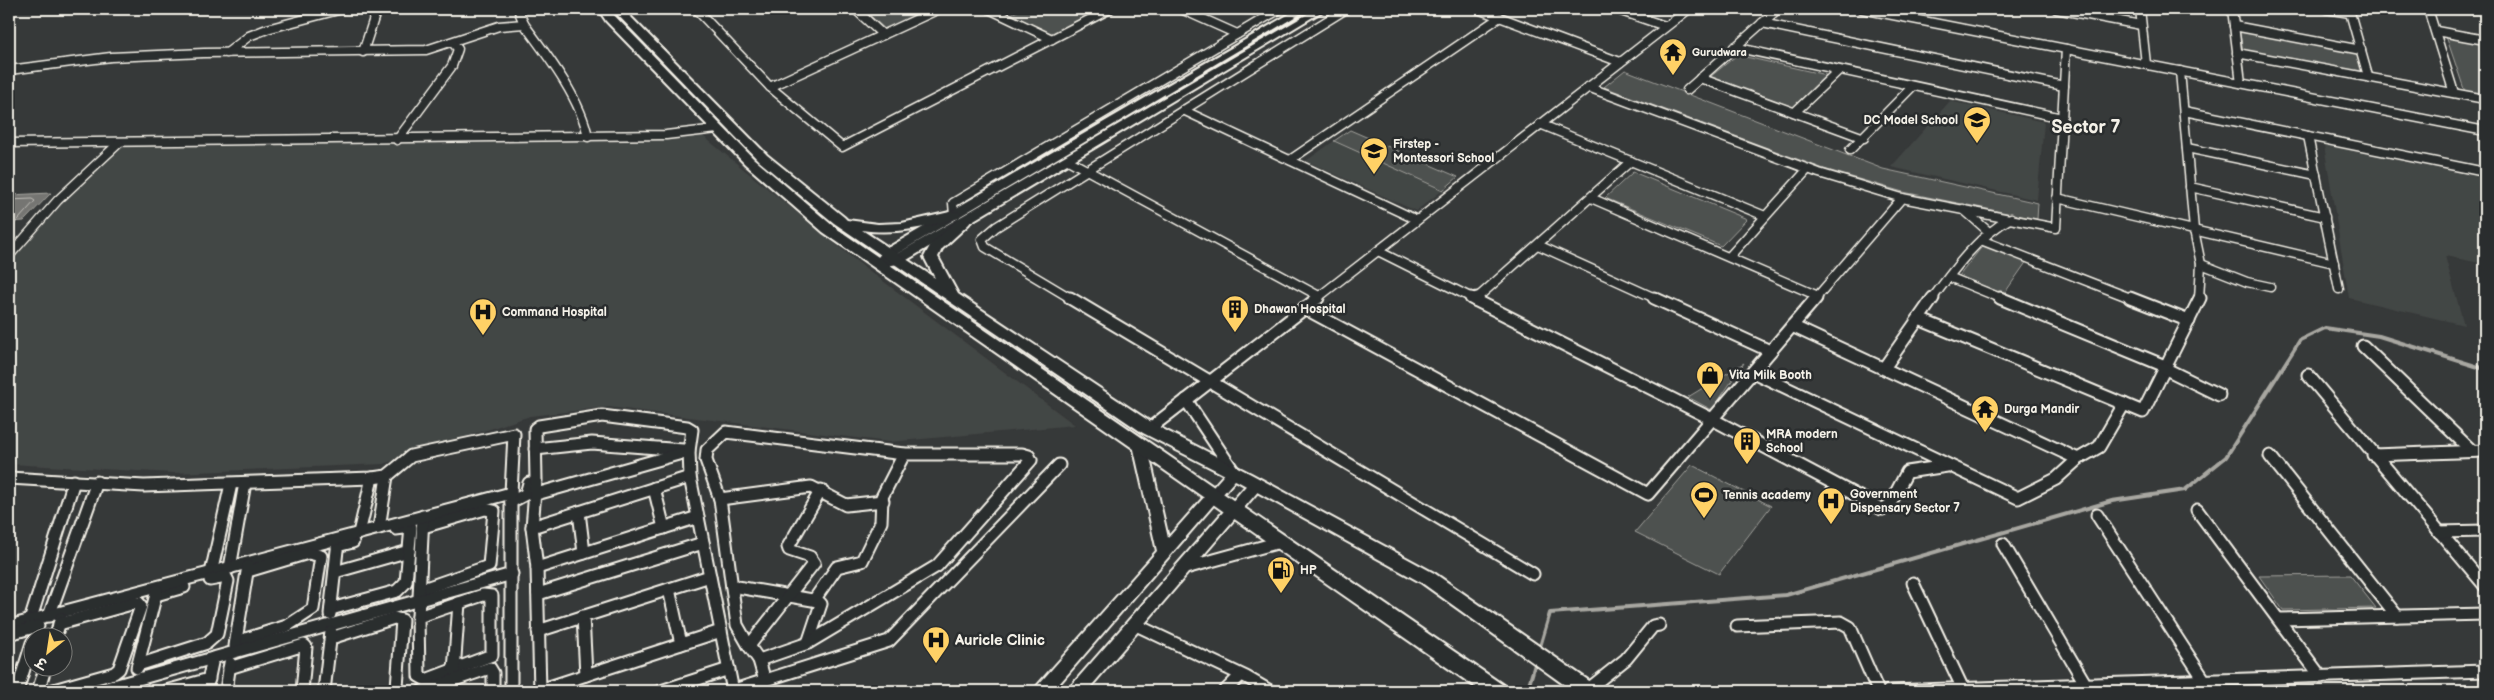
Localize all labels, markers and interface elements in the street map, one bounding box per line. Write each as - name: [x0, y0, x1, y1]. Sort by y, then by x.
- temple icon: Gurudwara: [1658, 37, 1688, 76]
- place label: Gurudwara: [1692, 46, 1747, 59]
- school or university icon: DC Model School: [1962, 105, 1992, 144]
- place label: DC Model School: [1863, 113, 1958, 128]
- district label: Sector 7: [2051, 117, 2121, 138]
- school or university icon: Firstep - Montessori School: [1359, 136, 1389, 175]
- place label: Firstep - Montessori School: [1393, 137, 1494, 166]
- building icon: Dhawan Hospital: [1220, 294, 1250, 333]
- hospital icon: Command Hospital: [468, 297, 498, 336]
- place label: Dhawan Hospital: [1254, 302, 1346, 317]
- place label: Command Hospital: [502, 305, 607, 320]
- shop icon: Vita Milk Booth: [1695, 360, 1725, 399]
- place label: Vita Milk Booth: [1729, 368, 1812, 383]
- temple icon: Durga Mandir: [1970, 394, 2000, 433]
- place label: Durga Mandir: [2004, 402, 2079, 417]
- building icon: MRA modern School: [1732, 426, 1762, 465]
- place label: MRA modern School: [1766, 427, 1838, 456]
- sports icon: Tennis academy: [1689, 480, 1719, 519]
- hospital icon: Government Dispensary Sector 7: [1816, 486, 1846, 525]
- place label: Government Dispensary Sector 7: [1850, 487, 1960, 516]
- place label: Tennis academy: [1723, 488, 1811, 503]
- fuel station icon: HP: [1266, 555, 1296, 594]
- place label: HP: [1300, 563, 1317, 578]
- hospital icon: Auricle Clinic: [921, 625, 951, 664]
- north arrow: [22, 628, 72, 678]
- place label: Auricle Clinic: [954, 631, 1045, 650]
- text: उ: [32, 652, 52, 674]

